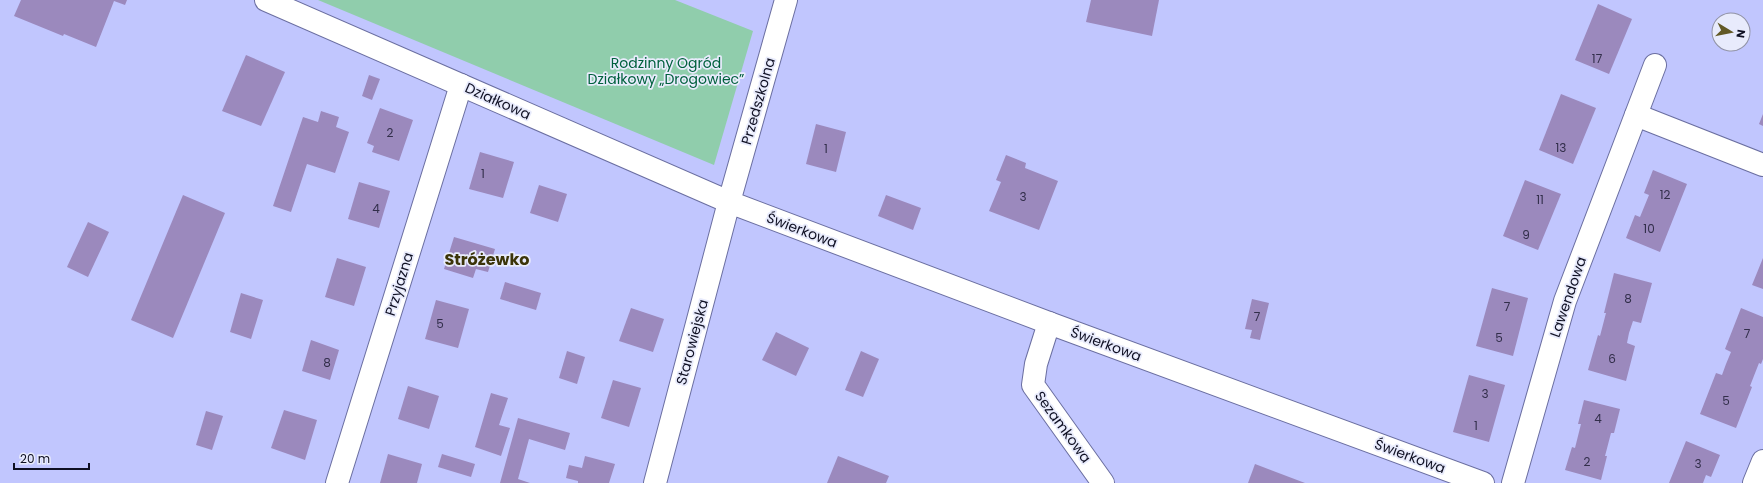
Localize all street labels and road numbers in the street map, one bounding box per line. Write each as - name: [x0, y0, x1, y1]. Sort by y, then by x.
- street label: Przedszkolna: [736, 55, 780, 147]
- street label: Działkowa: [462, 78, 534, 124]
- street label: Świerkowa: [764, 207, 840, 253]
- street label: Przyjazna: [380, 250, 418, 318]
- street label: Lawendowa: [1545, 254, 1591, 340]
- street label: Starowiejska: [671, 297, 713, 387]
- street label: Świerkowa: [1068, 322, 1144, 366]
- street label: Sezamkowa: [1030, 387, 1096, 467]
- street label: Świerkowa: [1372, 434, 1448, 478]

